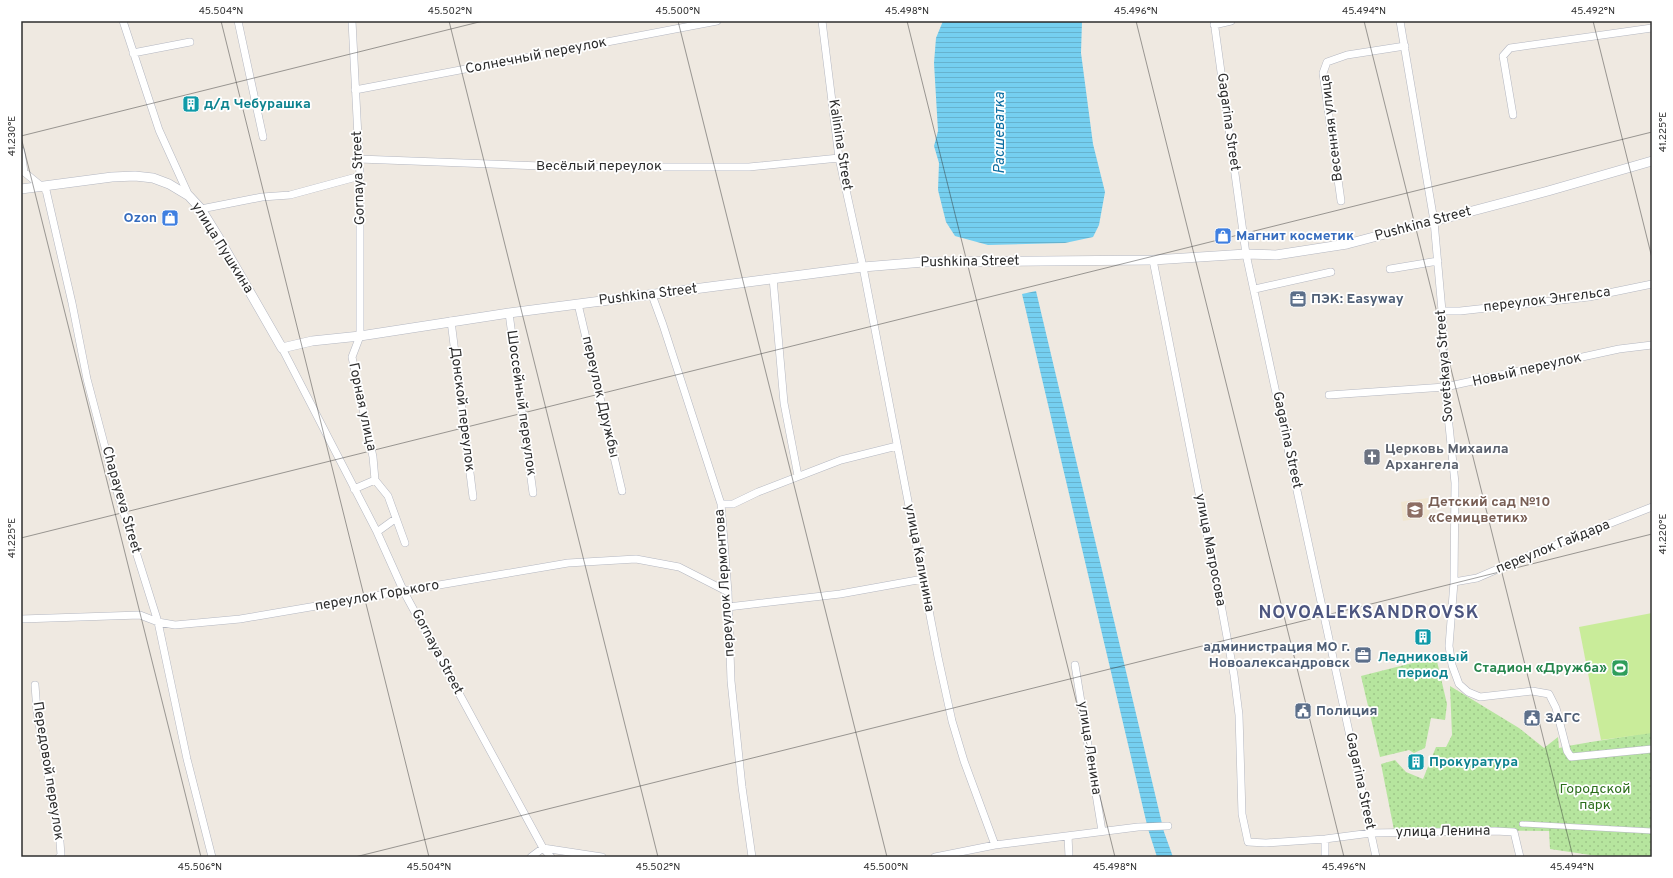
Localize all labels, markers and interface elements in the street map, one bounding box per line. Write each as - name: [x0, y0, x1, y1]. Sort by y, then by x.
- text: 45.504°N: [199, 5, 243, 18]
- text: 45.502°N: [428, 5, 472, 18]
- text: 45.500°N: [656, 5, 700, 18]
- text: 45.498°N: [885, 5, 929, 18]
- text: 45.496°N: [1114, 5, 1158, 18]
- text: 45.494°N: [1342, 5, 1386, 18]
- text: 45.492°N: [1571, 5, 1615, 18]
- street label: Солнечный переулок: [464, 34, 608, 78]
- street label: Gagarina Street: [1213, 72, 1243, 172]
- street label: Весенняя улица: [1317, 74, 1347, 182]
- water label: Расшеватка: [991, 92, 1010, 174]
- building icon: д/д Чебурашка: [181, 94, 201, 114]
- place label: д/д Чебурашка: [204, 96, 311, 113]
- street label: Kalinina Street: [824, 98, 856, 192]
- text: 41.225°E: [1657, 112, 1670, 152]
- text: 41.230°E: [6, 116, 19, 156]
- street label: Gornaya Street: [349, 131, 369, 225]
- street label: Весёлый переулок: [536, 158, 662, 175]
- street label: улица Пушкина: [187, 199, 257, 297]
- street label: Pushkina Street: [1373, 203, 1473, 245]
- shop icon: Ozon: [160, 208, 180, 228]
- place label: Ozon: [124, 210, 157, 227]
- shop icon: Магнит косметик: [1213, 226, 1233, 246]
- place label: Магнит косметик: [1236, 228, 1354, 245]
- street label: Pushkina Street: [920, 253, 1020, 271]
- street label: Pushkina Street: [598, 281, 698, 309]
- street label: переулок Энгельса: [1483, 284, 1611, 316]
- office icon: ПЭК: Easyway: [1288, 289, 1308, 309]
- place label: ПЭК: Easyway: [1311, 291, 1404, 308]
- street label: Sovetskaya Street: [1433, 309, 1457, 423]
- street label: Шоссейный переулок: [502, 329, 540, 477]
- street label: переулок Дружбы: [578, 334, 622, 460]
- street label: Донской переулок: [446, 346, 478, 472]
- street label: Новый переулок: [1471, 349, 1583, 391]
- street label: Горная улица: [344, 361, 380, 453]
- street label: Gagarina Street: [1268, 390, 1306, 490]
- place label: Церковь Михаила Архангела: [1385, 441, 1509, 474]
- street label: Chapayeva Street: [98, 444, 144, 556]
- church icon: Церковь Михаила Архангела: [1362, 447, 1382, 467]
- street label: улица Матросова: [1191, 492, 1229, 608]
- place label: Детский сад №10 «Семицветик»: [1428, 494, 1550, 527]
- school or university icon: Детский сад №10 «Семицветик»: [1405, 500, 1425, 520]
- street label: улица Калинина: [900, 503, 938, 613]
- street label: переулок Лермонтова: [711, 508, 739, 658]
- text: 41.220°E: [1657, 514, 1670, 554]
- street label: переулок Гайдара: [1493, 516, 1613, 578]
- text: 41.225°E: [6, 518, 19, 558]
- street label: переулок Горького: [314, 577, 441, 615]
- district label: NOVOALEKSANDROVSK: [1258, 602, 1480, 625]
- street label: Gornaya Street: [407, 606, 467, 698]
- building icon: Ледниковый период: [1413, 627, 1433, 647]
- place label: администрация МО г. Новоалександровск: [1203, 639, 1350, 672]
- office icon: администрация МО г. Новоалександровск: [1353, 645, 1373, 665]
- place label: Ледниковый период: [1378, 649, 1468, 682]
- sports icon: Стадион «Дружба»: [1610, 658, 1630, 678]
- place label: Стадион «Дружба»: [1474, 660, 1607, 677]
- street label: Передовой переулок: [29, 700, 67, 842]
- street label: улица Ленина: [1073, 700, 1105, 796]
- public building icon: Полиция: [1293, 701, 1313, 721]
- place label: Полиция: [1316, 703, 1378, 720]
- public building icon: ЗАГС: [1522, 708, 1542, 728]
- place label: ЗАГС: [1545, 710, 1581, 727]
- street label: Gagarina Street: [1341, 731, 1379, 831]
- building icon: Прокуратура: [1406, 752, 1426, 772]
- place label: Прокуратура: [1429, 754, 1518, 771]
- park label: Городской парк: [1560, 781, 1630, 814]
- street label: улица Ленина: [1396, 823, 1490, 841]
- text: 45.506°N: [178, 861, 222, 874]
- text: 45.504°N: [407, 861, 451, 874]
- text: 45.502°N: [636, 861, 680, 874]
- text: 45.500°N: [864, 861, 908, 874]
- text: 45.498°N: [1093, 861, 1137, 874]
- text: 45.496°N: [1322, 861, 1366, 874]
- text: 45.494°N: [1550, 861, 1594, 874]

